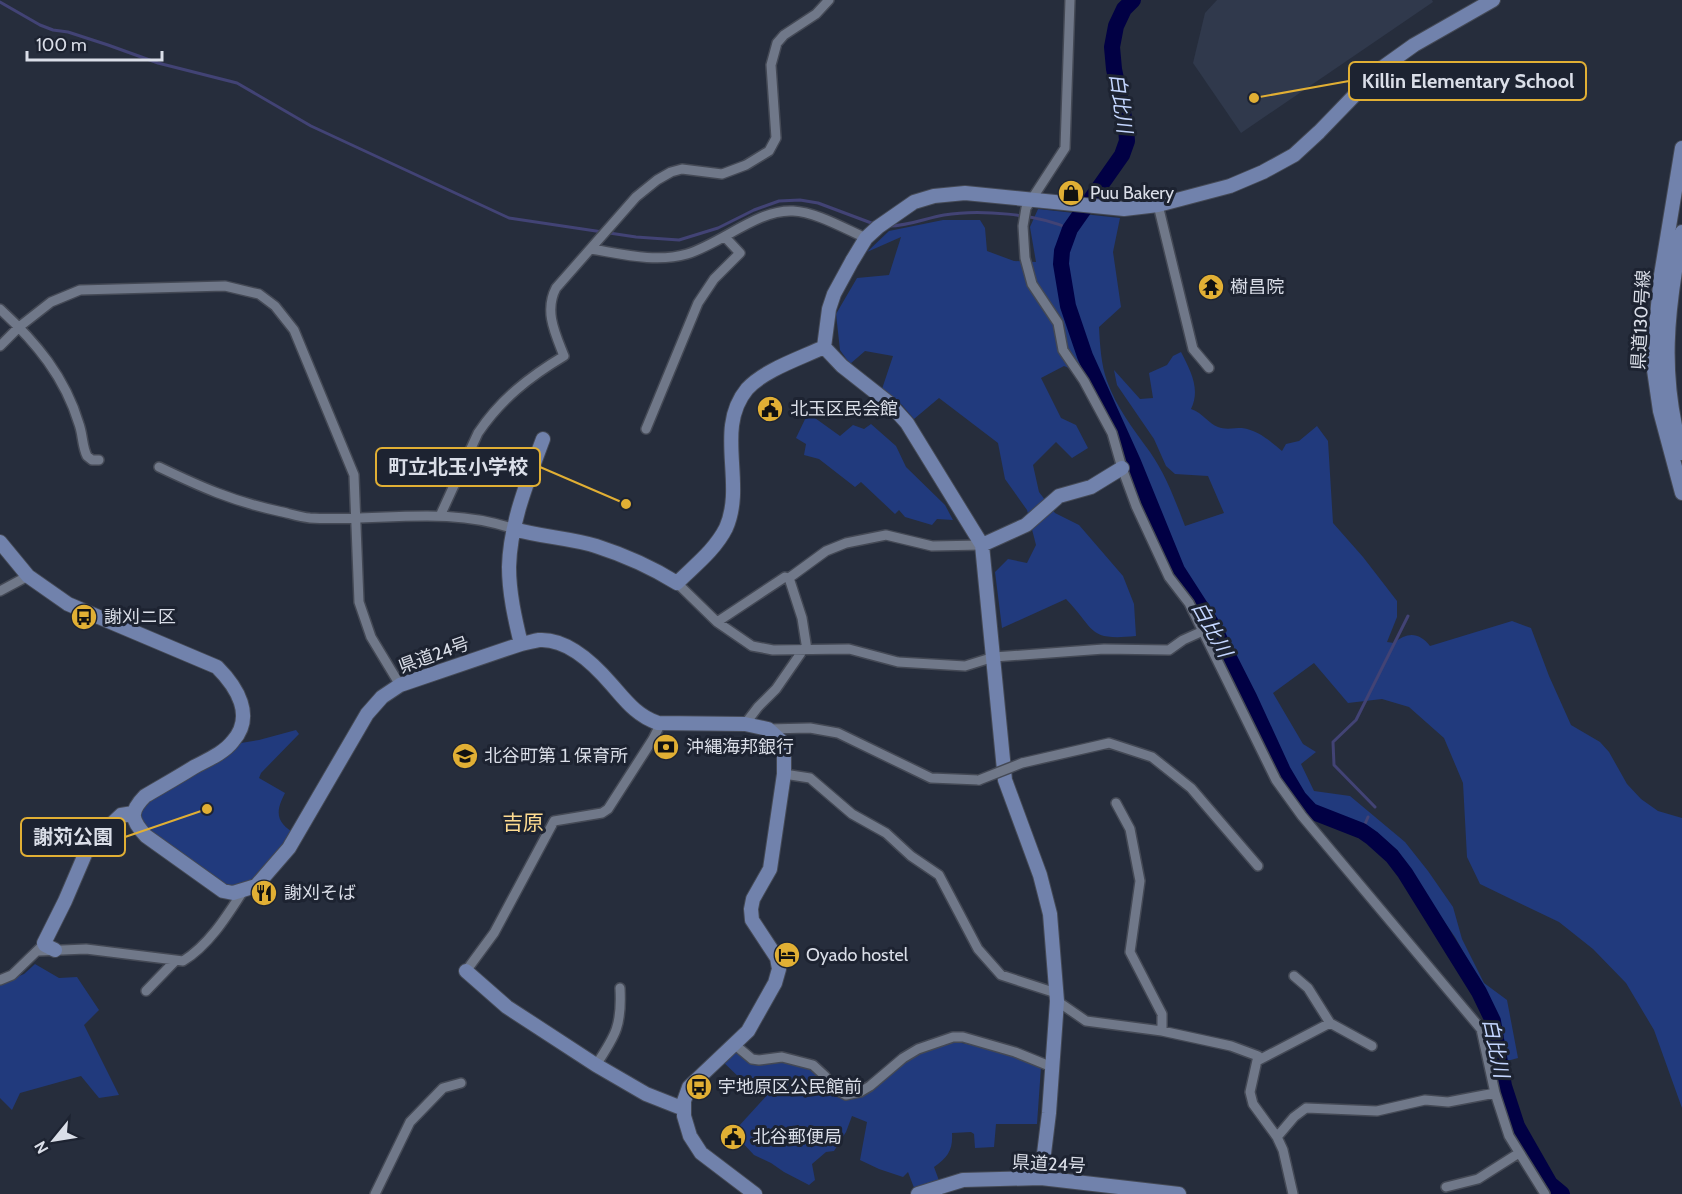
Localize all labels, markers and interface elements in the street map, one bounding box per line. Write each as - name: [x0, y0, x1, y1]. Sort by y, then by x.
- scale bar: [27, 24, 162, 62]
- text: 100 m: [36, 34, 87, 56]
- callout: Killin Elementary School: [1349, 62, 1586, 100]
- text: Killin Elementary School: [1362, 69, 1574, 93]
- water label: 白比川: [1105, 72, 1137, 136]
- shop icon: Puu Bakery: [1056, 178, 1086, 208]
- place label: Puu Bakery: [1090, 182, 1174, 204]
- street label: 県道130号線: [1627, 269, 1655, 371]
- temple icon: 樹昌院: [1196, 272, 1226, 302]
- place label: 樹昌院: [1230, 276, 1284, 298]
- public building icon: 北玉区民会館: [755, 394, 785, 424]
- place label: 北玉区民会館: [790, 398, 898, 420]
- callout: 町立北玉小学校: [376, 448, 540, 486]
- text: 町立北玉小学校: [388, 455, 528, 479]
- water label: 白比川: [1187, 597, 1238, 663]
- bus stop icon: 謝刈ニ区: [69, 602, 99, 632]
- place label: 謝刈ニ区: [104, 606, 176, 628]
- street label: 県道24号: [396, 632, 472, 678]
- bank icon: 沖縄海邦銀行: [651, 732, 681, 762]
- place label: 沖縄海邦銀行: [686, 736, 794, 758]
- school or university icon: 北谷町第１保育所: [450, 741, 480, 771]
- place label: 北谷町第１保育所: [484, 745, 628, 767]
- district label: 吉原: [502, 810, 544, 835]
- callout: 謝苅公園: [21, 818, 125, 856]
- text: 謝苅公園: [33, 825, 113, 849]
- restaurant icon: 謝刈そば: [249, 878, 279, 908]
- place label: 謝刈そば: [284, 882, 356, 904]
- hotel icon: Oyado hostel: [772, 940, 802, 970]
- place label: Oyado hostel: [806, 944, 909, 966]
- water label: 白比川: [1478, 1016, 1514, 1082]
- bus stop icon: 宇地原区公民館前: [684, 1072, 714, 1102]
- place label: 宇地原区公民館前: [718, 1076, 862, 1098]
- north arrow: [24, 1110, 84, 1170]
- public building icon: 北谷郵便局: [718, 1122, 748, 1152]
- place label: 北谷郵便局: [752, 1126, 842, 1148]
- text: N: [30, 1138, 52, 1157]
- street label: 県道24号: [1012, 1151, 1086, 1177]

